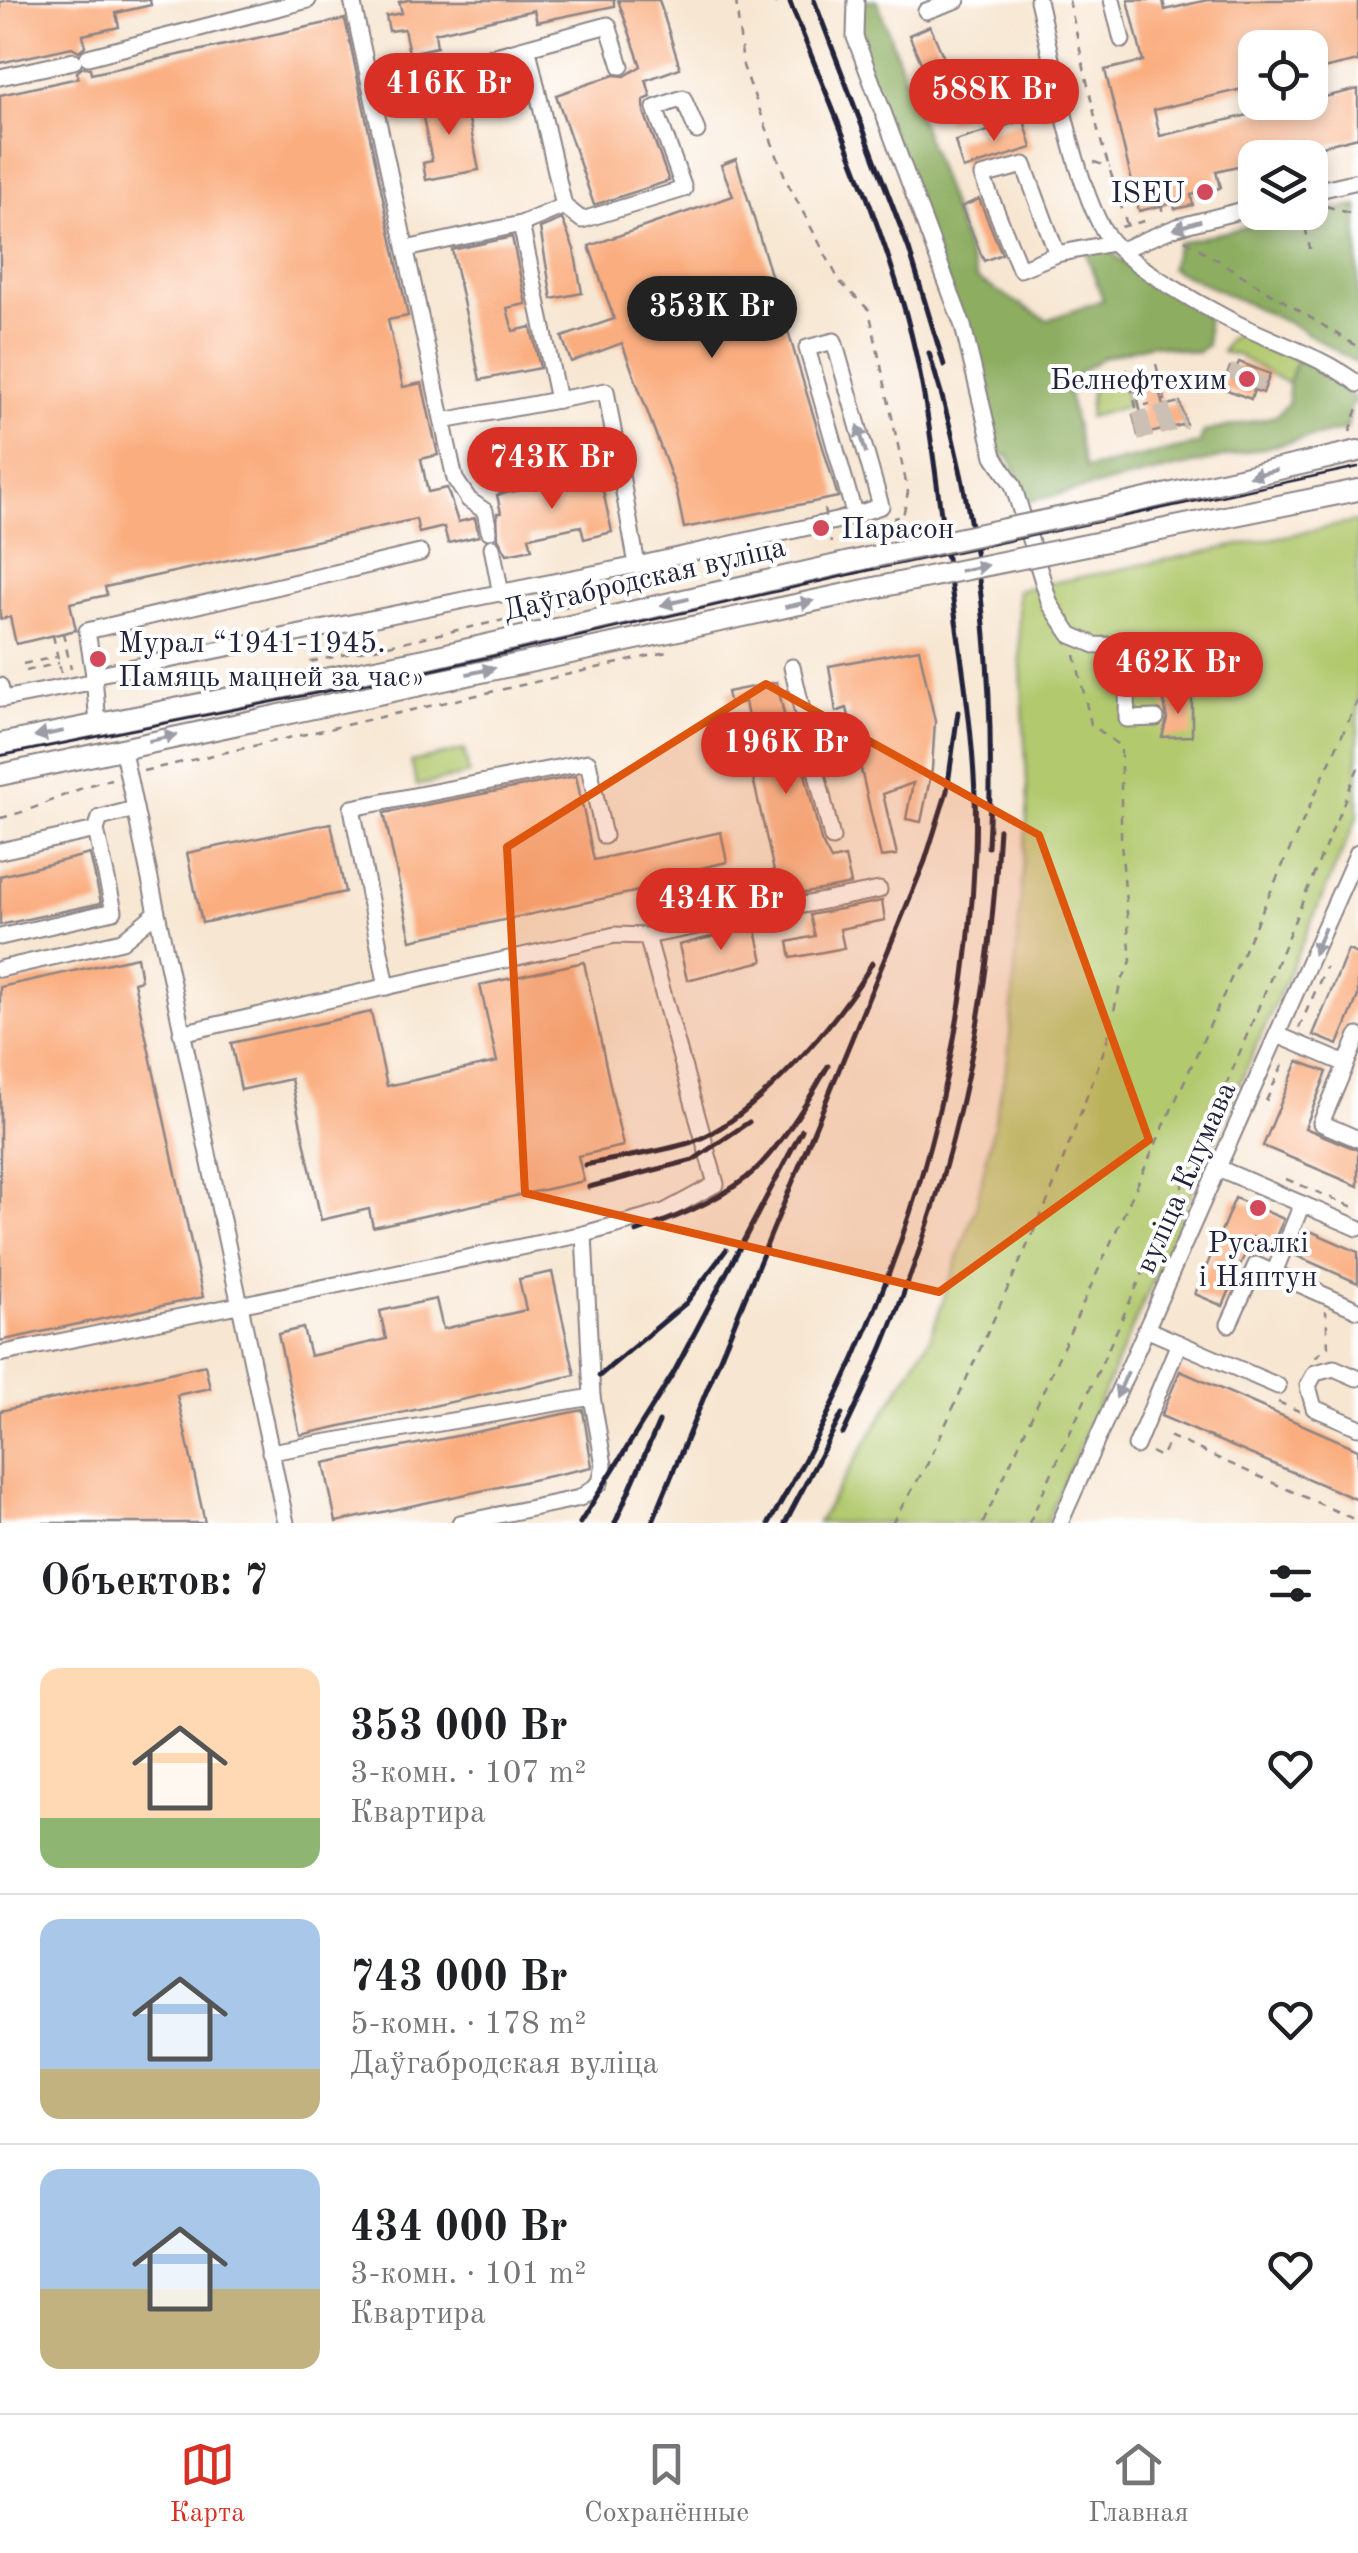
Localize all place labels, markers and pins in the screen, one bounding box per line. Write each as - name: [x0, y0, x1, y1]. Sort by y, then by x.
- pin: 416K Br: [357, 53, 541, 138]
- pin: 588K Br: [902, 59, 1086, 144]
- place label: ISEU: [1110, 179, 1185, 209]
- marker: ISEU: [1194, 181, 1216, 203]
- pin: 353K Br: [620, 276, 804, 361]
- place label: Белнефтехим: [1050, 366, 1227, 396]
- marker: Белнефтехим: [1236, 368, 1258, 390]
- pin: 743K Br: [460, 427, 644, 512]
- place label: Парасон: [841, 515, 954, 545]
- marker: Парасон: [810, 517, 832, 539]
- place label: Мурал “1941-1945. Памяць мацней за час»: [118, 629, 425, 693]
- pin: 462K Br: [1086, 632, 1270, 717]
- marker: Мурал “1941-1945. Памяць мацней за час»: [87, 648, 109, 670]
- pin: 196K Br: [694, 712, 878, 797]
- pin: 434K Br: [629, 868, 813, 953]
- marker: Русалкі і Няптун: [1247, 1197, 1269, 1219]
- place label: Русалкі і Няптун: [1199, 1229, 1317, 1293]

